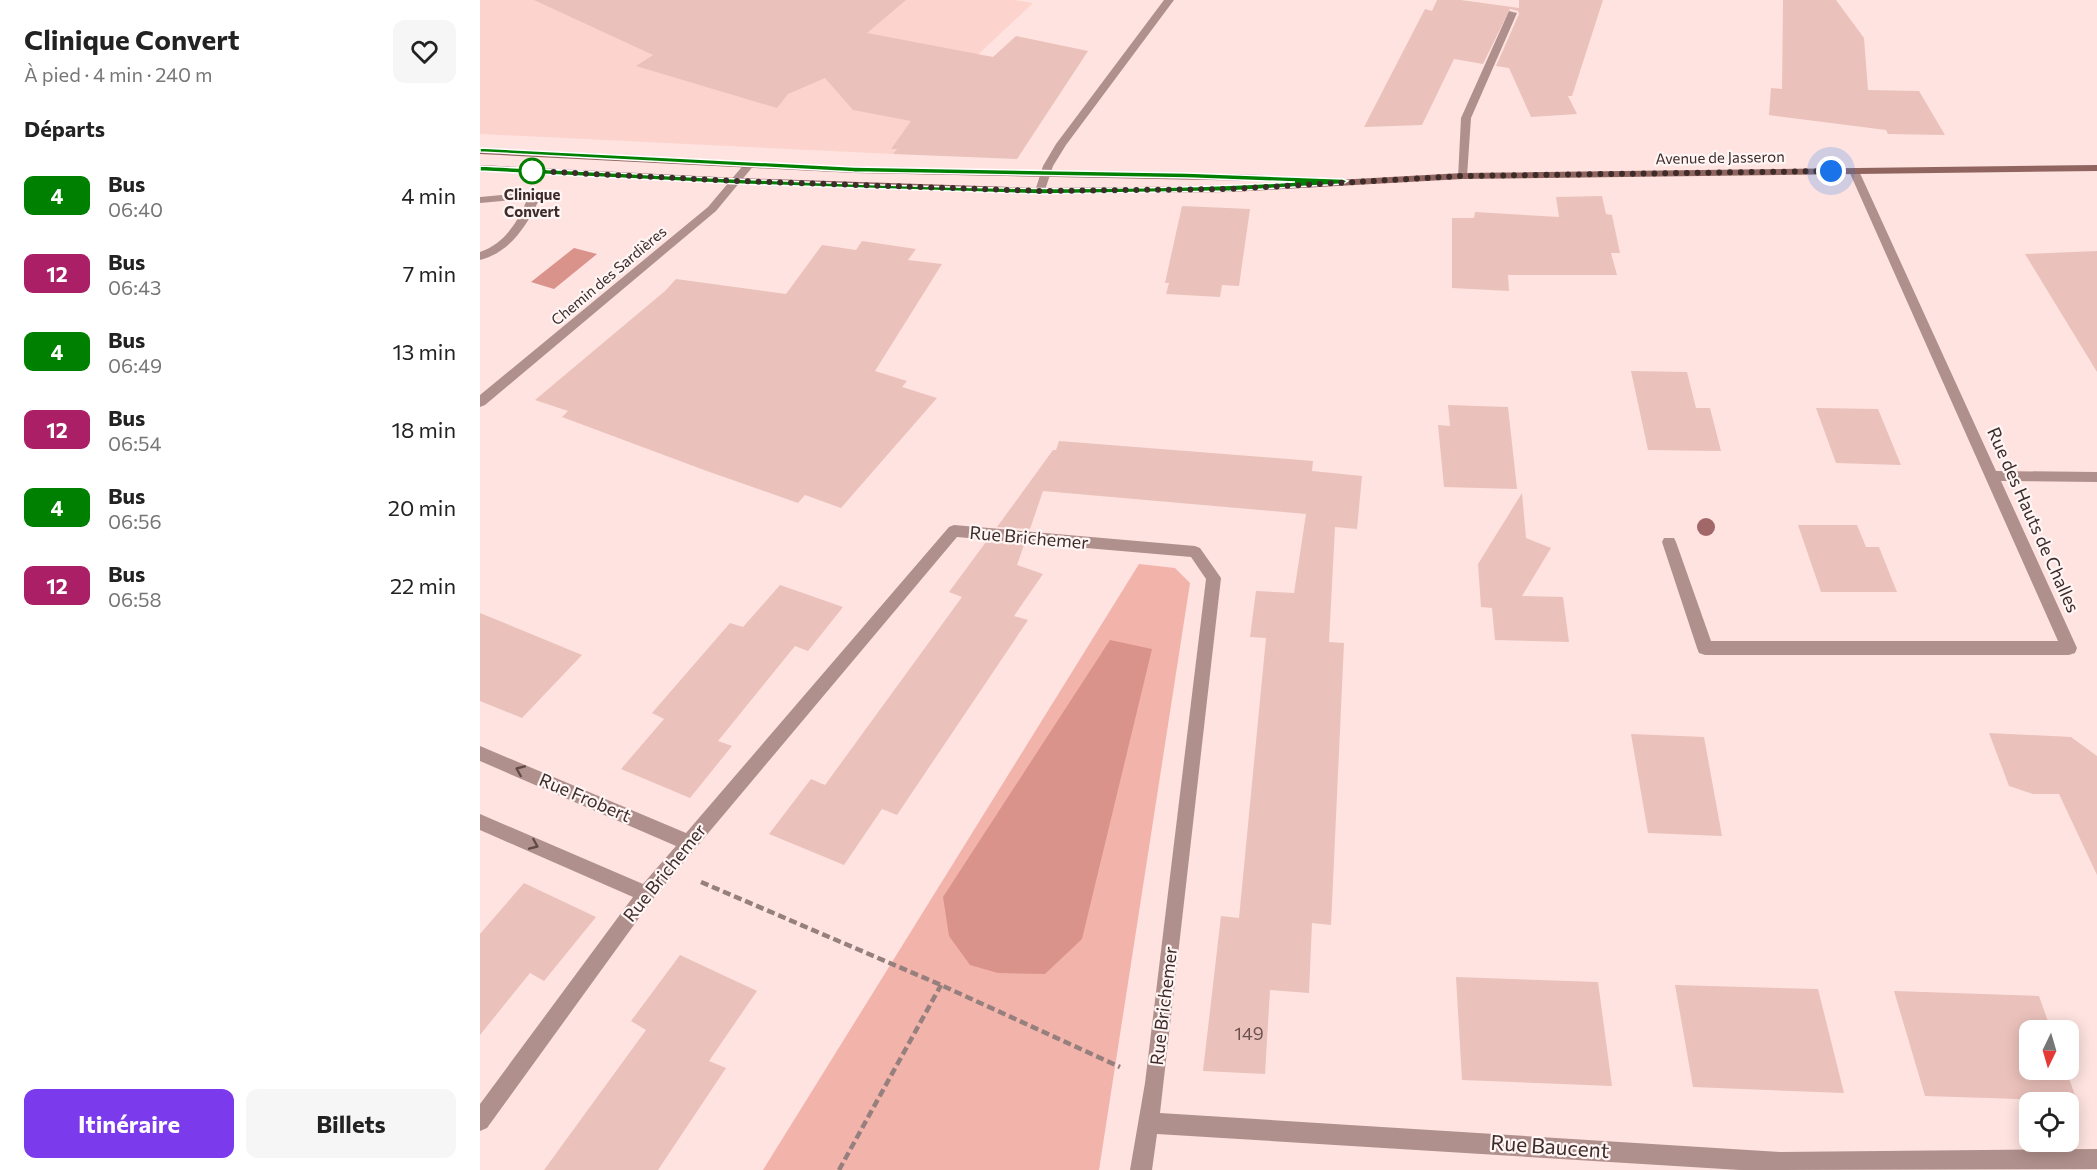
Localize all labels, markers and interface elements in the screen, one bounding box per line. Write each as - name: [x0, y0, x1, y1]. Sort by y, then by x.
- button: heart: [393, 20, 456, 83]
- text: Clinique Convert: [24, 22, 240, 56]
- text: À pied · 4 min · 240 m: [24, 62, 212, 86]
- text: Départs: [24, 115, 105, 142]
- street label: Avenue de Jasseron: [1655, 147, 1785, 167]
- your location: [1816, 156, 1846, 186]
- marker: Clinique Convert: [519, 158, 545, 184]
- text: Bus: [108, 170, 145, 197]
- text: 4 min: [401, 182, 456, 209]
- text: 4: [51, 183, 63, 208]
- place label: Clinique Convert: [504, 185, 560, 220]
- text: 06:40: [108, 197, 163, 221]
- street label: Chemin des Sardières: [547, 222, 670, 329]
- text: Bus: [108, 248, 145, 275]
- text: 7 min: [403, 260, 456, 287]
- text: 12: [46, 261, 68, 286]
- text: 06:43: [108, 275, 161, 299]
- text: Bus: [108, 326, 145, 353]
- text: 13 min: [392, 338, 456, 365]
- text: 4: [51, 339, 63, 364]
- text: 06:49: [108, 353, 162, 377]
- text: Bus: [108, 404, 145, 431]
- text: 18 min: [392, 416, 456, 443]
- text: 12: [46, 417, 68, 442]
- street label: Rue des Hauts de Challes: [1983, 423, 2085, 616]
- text: 06:54: [108, 431, 161, 455]
- text: Bus: [108, 482, 145, 509]
- text: 20 min: [388, 494, 456, 521]
- text: 4: [51, 495, 63, 520]
- text: 06:56: [108, 509, 162, 533]
- street label: Rue Brichemer: [969, 521, 1090, 553]
- text: Bus: [108, 560, 145, 587]
- text: 22 min: [390, 572, 456, 599]
- text: 12: [46, 573, 68, 598]
- text: 06:58: [108, 587, 162, 611]
- one-way arrow: [515, 765, 526, 777]
- street label: Rue Frobert: [536, 768, 635, 826]
- street label: Rue Brichemer: [618, 819, 710, 926]
- one-way arrow: [527, 838, 538, 850]
- street label: Rue Brichemer: [1145, 945, 1181, 1067]
- north arrow: [2019, 1020, 2079, 1080]
- map controls: [2019, 1020, 2079, 1152]
- house number: 149: [1234, 1022, 1264, 1044]
- button: Itinéraire: [24, 1089, 234, 1158]
- button: Billets: [246, 1089, 456, 1158]
- button: locate: [2019, 1092, 2079, 1152]
- street label: Rue Baucent: [1490, 1129, 1610, 1162]

